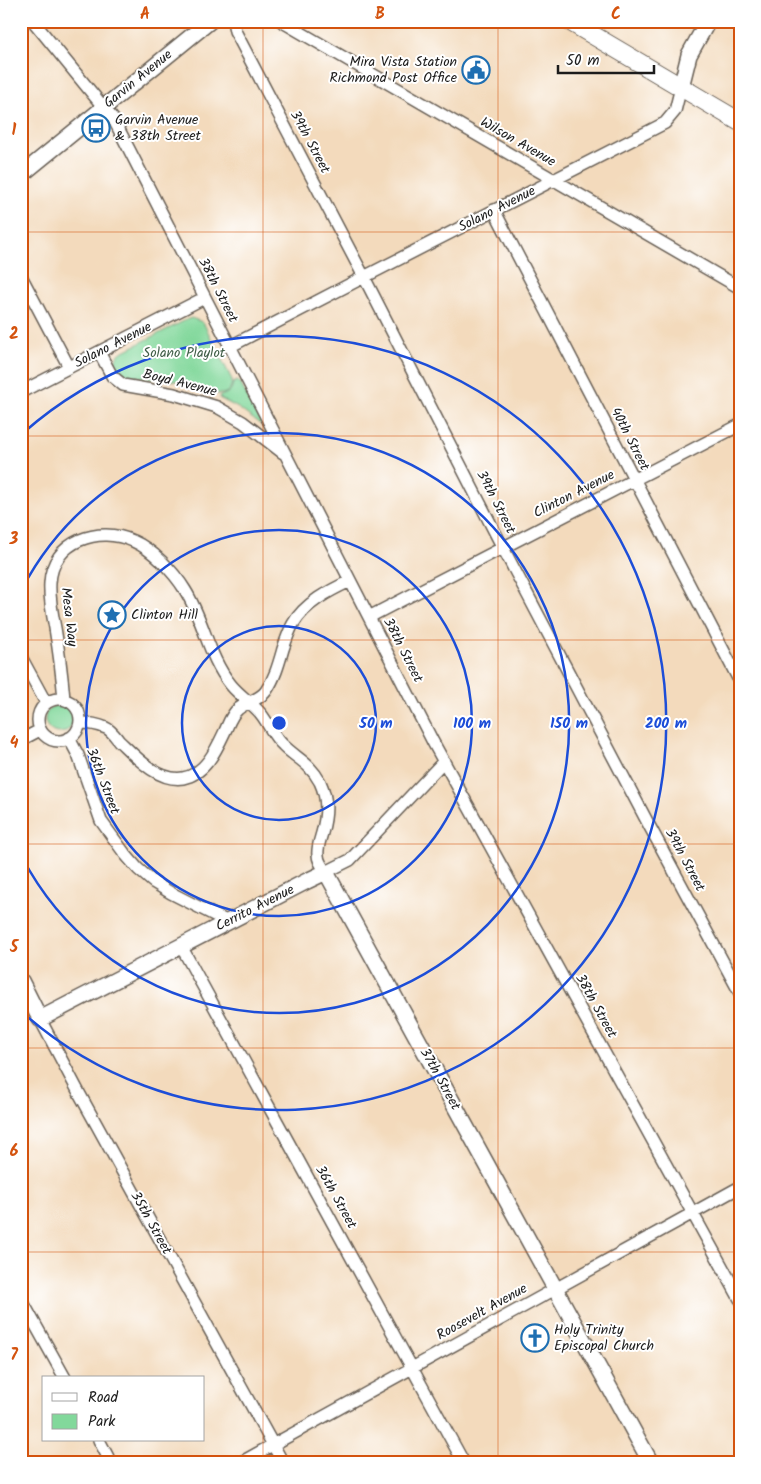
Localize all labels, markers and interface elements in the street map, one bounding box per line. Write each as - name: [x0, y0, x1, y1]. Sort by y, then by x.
- text: A: [140, 2, 150, 27]
- text: B: [375, 2, 385, 27]
- text: C: [611, 2, 621, 27]
- scale bar: [558, 42, 655, 74]
- street label: Garvin Avenue: [99, 44, 178, 114]
- text: 50 m: [566, 49, 600, 73]
- place label: Mira Vista Station Richmond Post Office: [330, 51, 458, 89]
- public building icon: Mira Vista Station Richmond Post Office: [461, 55, 491, 85]
- street label: 39th Street: [284, 106, 336, 178]
- place label: Garvin Avenue & 38th Street: [115, 109, 202, 147]
- street label: Wilson Avenue: [476, 111, 561, 173]
- bus stop icon: Garvin Avenue & 38th Street: [81, 113, 111, 143]
- text: 1: [12, 118, 17, 143]
- street label: Solano Avenue: [454, 180, 540, 238]
- street label: 38th Street: [192, 254, 244, 327]
- street label: Solano Avenue: [70, 316, 156, 374]
- text: 2: [9, 322, 19, 347]
- park label: Solano Playlot: [143, 342, 226, 364]
- street label: Boyd Avenue: [141, 363, 220, 403]
- street label: 40th Street: [605, 403, 656, 475]
- street label: Clinton Avenue: [530, 464, 619, 524]
- street label: 39th Street: [471, 466, 522, 538]
- text: 3: [9, 527, 19, 552]
- street label: Mesa Way: [54, 586, 84, 648]
- place icon: Clinton Hill: [97, 600, 127, 630]
- place label: Clinton Hill: [131, 604, 199, 626]
- street label: 38th Street: [377, 614, 429, 687]
- text: 50 m: [358, 712, 393, 736]
- text: 100 m: [453, 712, 491, 736]
- text: 150 m: [550, 712, 588, 736]
- text: 200 m: [645, 712, 687, 736]
- centre of rings: [270, 714, 288, 732]
- text: 4: [10, 731, 19, 756]
- street label: 36th Street: [80, 744, 126, 818]
- street label: 39th Street: [659, 824, 711, 896]
- street label: Cerrito Avenue: [212, 878, 299, 937]
- text: 5: [9, 935, 20, 960]
- street label: 38th Street: [569, 970, 623, 1043]
- street label: 37th Street: [414, 1044, 467, 1115]
- text: 6: [10, 1139, 19, 1164]
- street label: 36th Street: [309, 1161, 363, 1233]
- street label: 35th Street: [125, 1187, 178, 1259]
- street label: Roosevelt Avenue: [432, 1278, 532, 1346]
- place label: Holy Trinity Episcopal Church: [554, 1319, 654, 1357]
- church icon: Holy Trinity Episcopal Church: [520, 1323, 550, 1353]
- text: 7: [10, 1343, 18, 1368]
- legend: [42, 1376, 205, 1442]
- text: Road: [88, 1386, 119, 1410]
- text: Park: [88, 1410, 116, 1434]

